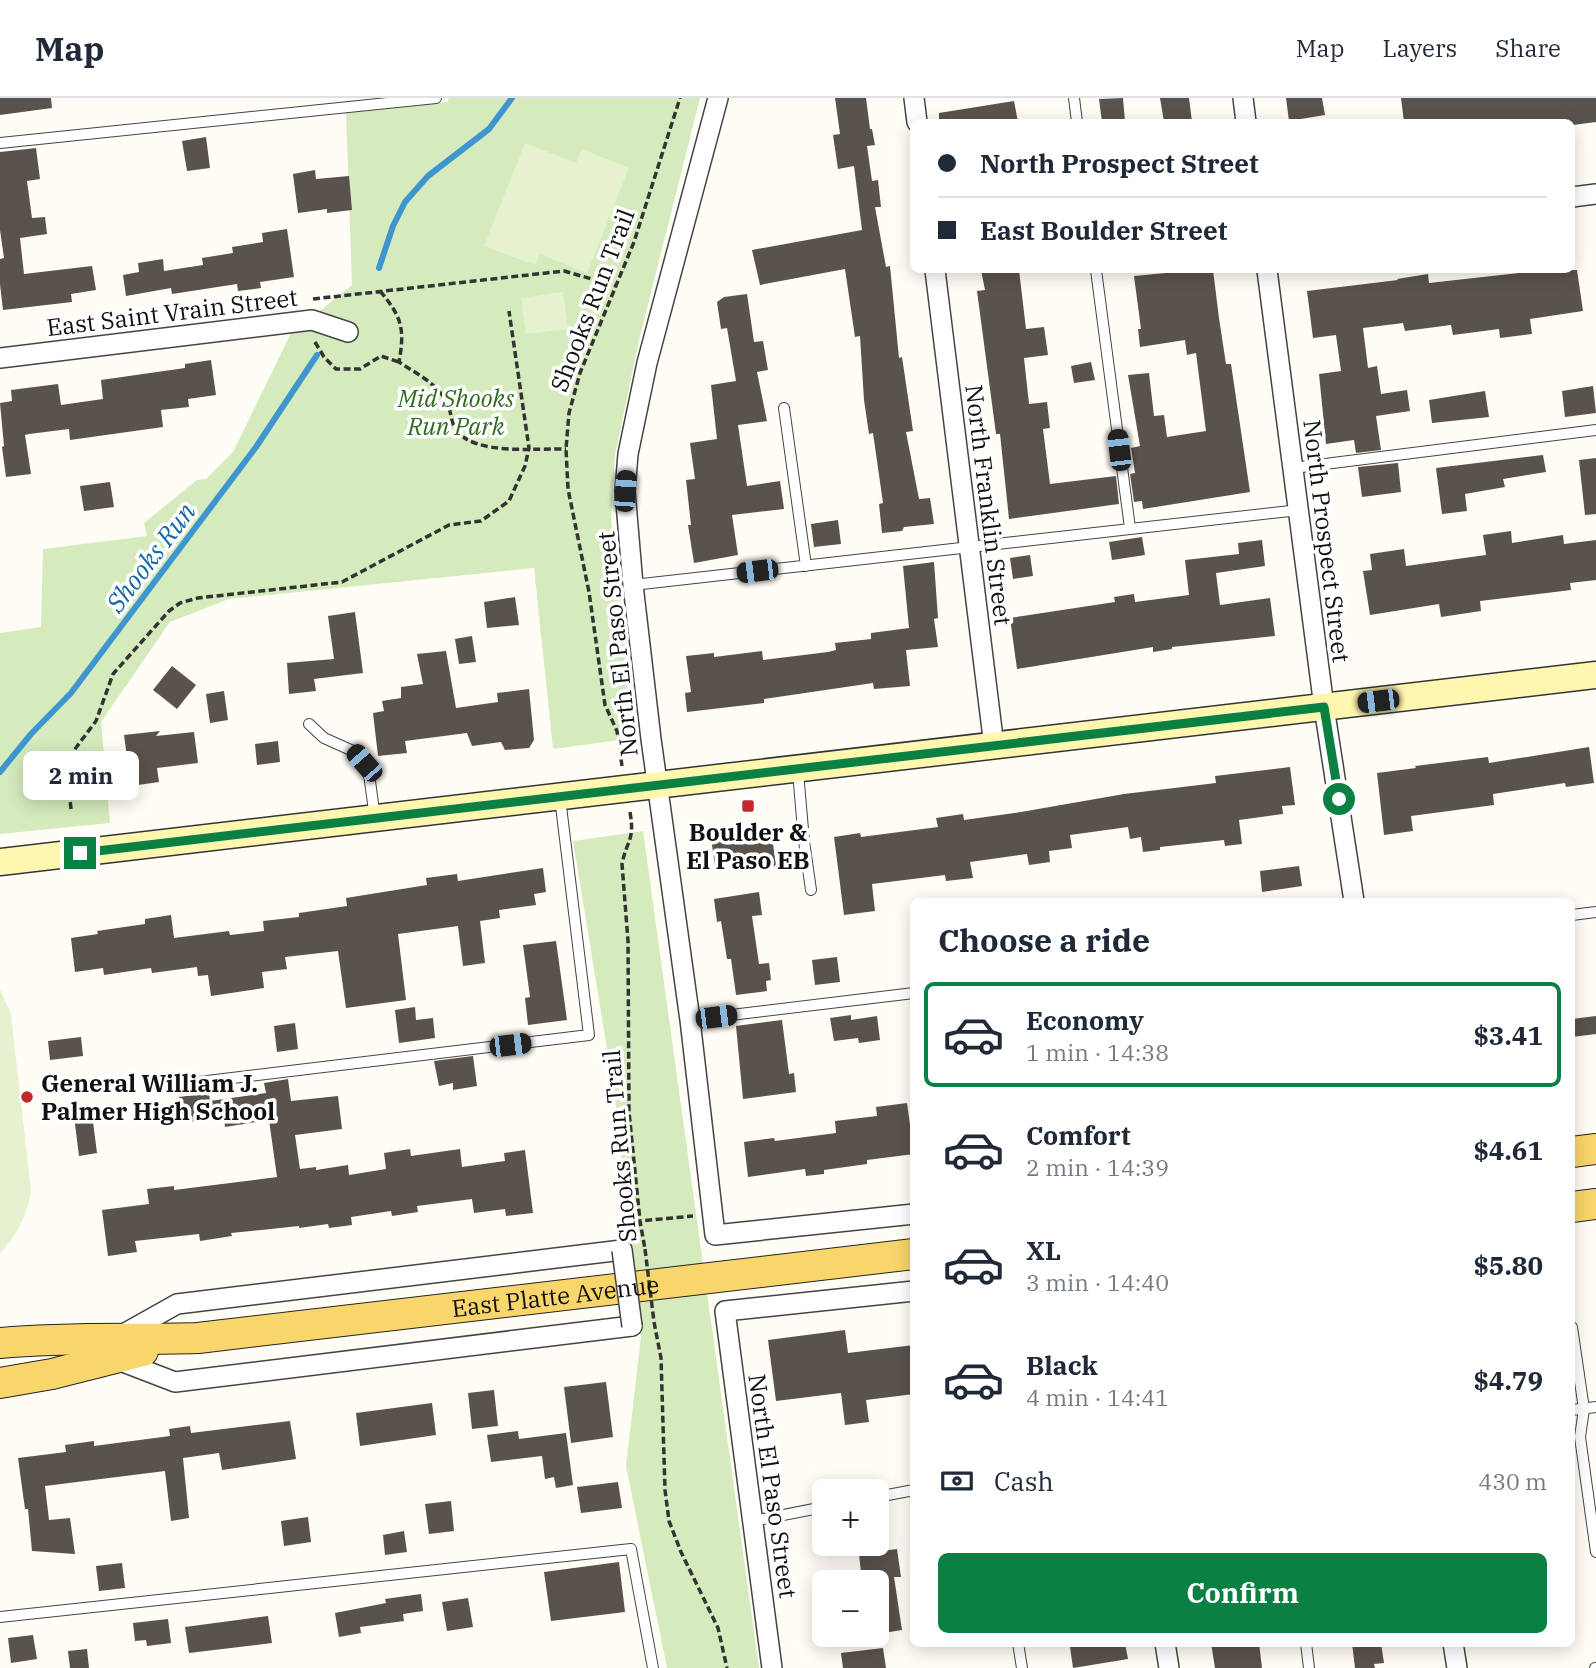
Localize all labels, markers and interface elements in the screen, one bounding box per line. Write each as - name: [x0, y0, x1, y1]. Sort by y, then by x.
- text: Map: [35, 27, 104, 70]
- text: Map: [1296, 32, 1344, 64]
- text: Layers: [1382, 32, 1457, 64]
- text: Share: [1495, 32, 1561, 64]
- text: North Prospect Street: [980, 146, 1259, 180]
- street label: Shooks Run Trail: [542, 204, 642, 396]
- text: East Boulder Street: [980, 213, 1227, 247]
- street label: East Saint Vrain Street: [45, 281, 299, 343]
- park label: Mid Shooks Run Park: [397, 382, 514, 442]
- street label: North Franklin Street: [958, 383, 1020, 627]
- street label: North Prospect Street: [1296, 418, 1358, 664]
- car: [1107, 428, 1132, 472]
- car: [614, 469, 637, 513]
- water label: Shooks Run: [97, 495, 202, 619]
- street label: North El Paso Street: [589, 530, 645, 758]
- car: [735, 558, 780, 584]
- car: [1356, 688, 1401, 714]
- car: [343, 740, 386, 786]
- callout: 2 min: [22, 752, 138, 800]
- text: 2 min: [49, 760, 113, 790]
- route start: [1323, 783, 1355, 815]
- marker: Boulder & El Paso EB: [740, 798, 756, 814]
- place label: Boulder & El Paso EB: [686, 816, 810, 876]
- route end: [64, 837, 96, 869]
- text: Choose a ride: [938, 919, 1150, 961]
- icon: car: [942, 1003, 1005, 1066]
- text: Economy: [1026, 1003, 1144, 1037]
- car: [694, 1004, 739, 1030]
- text: $3.41: [1473, 1018, 1543, 1052]
- car: [488, 1032, 533, 1058]
- text: 1 min · 14:38: [1026, 1037, 1169, 1067]
- street label: Shooks Run Trail: [595, 1048, 643, 1244]
- place label: General William J. Palmer High School: [41, 1067, 275, 1127]
- marker: General William J. Palmer High School: [19, 1089, 35, 1105]
- icon: car: [942, 1118, 1005, 1181]
- text: Comfort: [1026, 1118, 1131, 1152]
- text: $4.61: [1473, 1133, 1543, 1167]
- text: 2 min · 14:39: [1026, 1152, 1169, 1182]
- icon: car: [942, 1233, 1005, 1296]
- text: XL: [1026, 1233, 1061, 1267]
- text: $5.80: [1473, 1248, 1543, 1282]
- text: 3 min · 14:40: [1026, 1267, 1169, 1297]
- street label: East Platte Avenue: [450, 1268, 661, 1324]
- icon: car: [942, 1348, 1005, 1411]
- text: Black: [1026, 1348, 1098, 1382]
- text: $4.79: [1473, 1363, 1543, 1397]
- street label: North El Paso Street: [741, 1372, 805, 1600]
- text: 4 min · 14:41: [1026, 1382, 1169, 1412]
- icon: cash: [938, 1462, 976, 1500]
- text: Cash: [994, 1464, 1054, 1498]
- text: 430 m: [1478, 1466, 1547, 1496]
- map controls: [812, 1479, 889, 1647]
- button: +: [812, 1479, 889, 1556]
- button: Confirm: [938, 1553, 1547, 1633]
- button: −: [812, 1570, 889, 1647]

